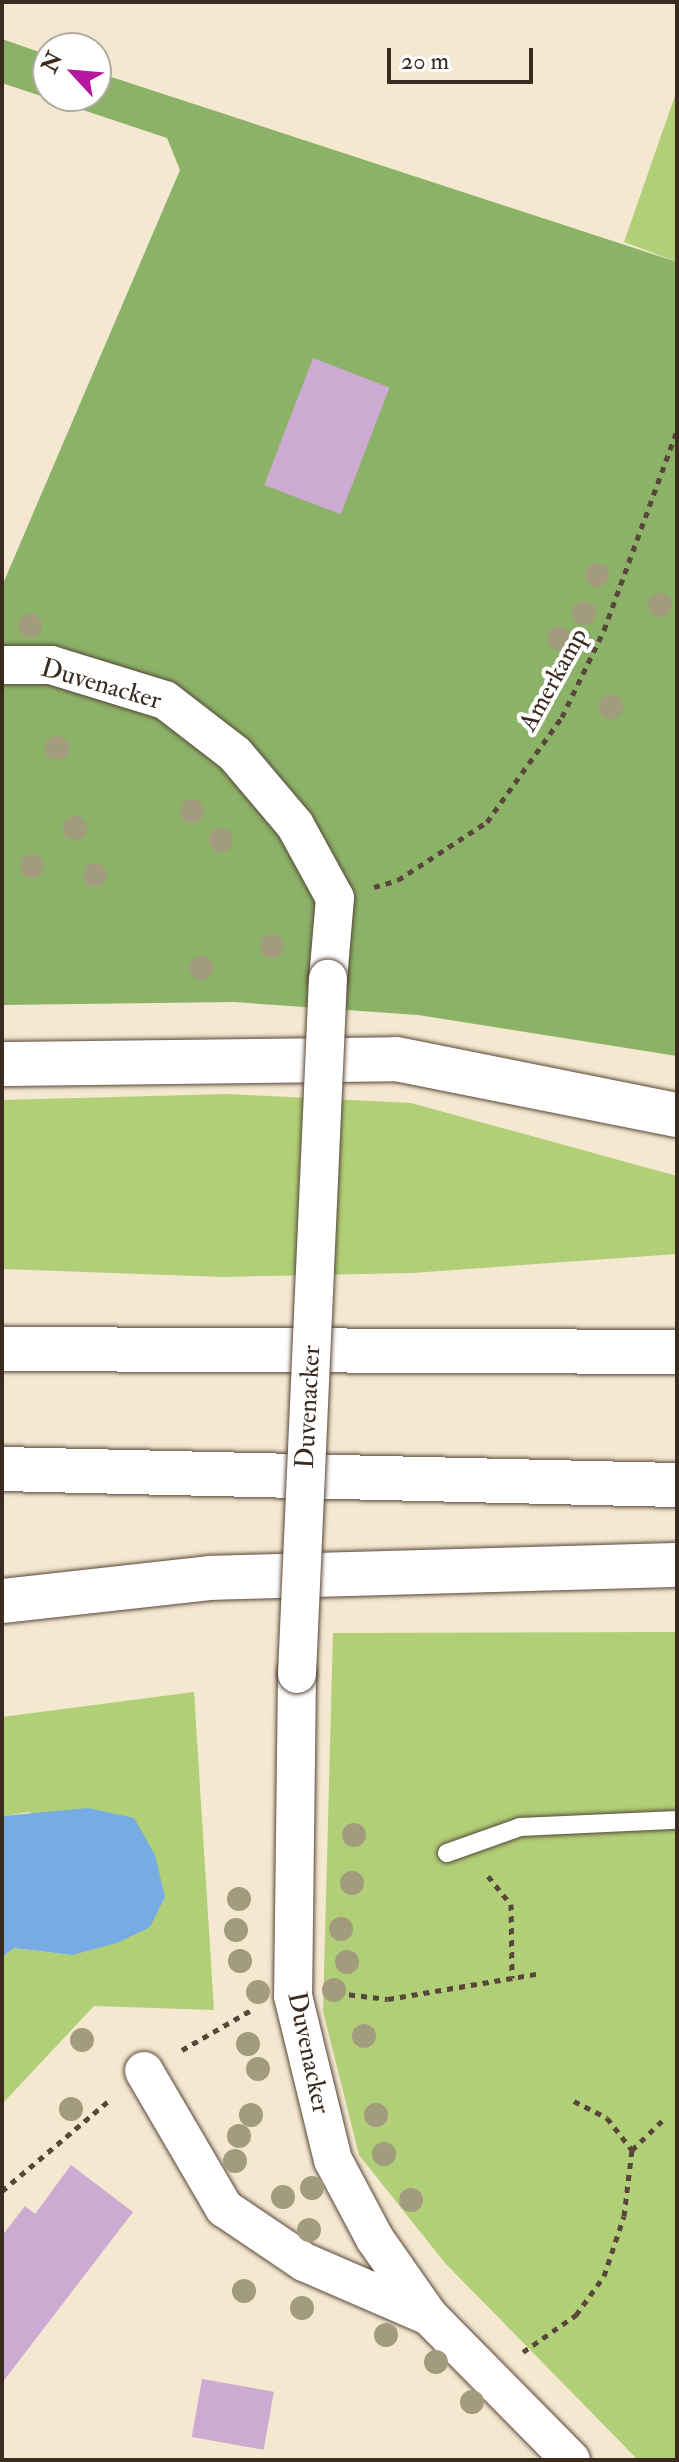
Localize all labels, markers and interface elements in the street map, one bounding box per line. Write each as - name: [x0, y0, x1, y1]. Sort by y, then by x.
- north arrow: [32, 32, 112, 112]
- scale bar: [391, 32, 537, 82]
- text: 20 m: [401, 46, 449, 77]
- text: N: [35, 47, 69, 77]
- street label: Amerkamp: [513, 623, 595, 737]
- street label: Duvenacker: [37, 653, 165, 717]
- street label: Duvenacker: [290, 1344, 328, 1470]
- street label: Duvenacker: [280, 1989, 336, 2117]

